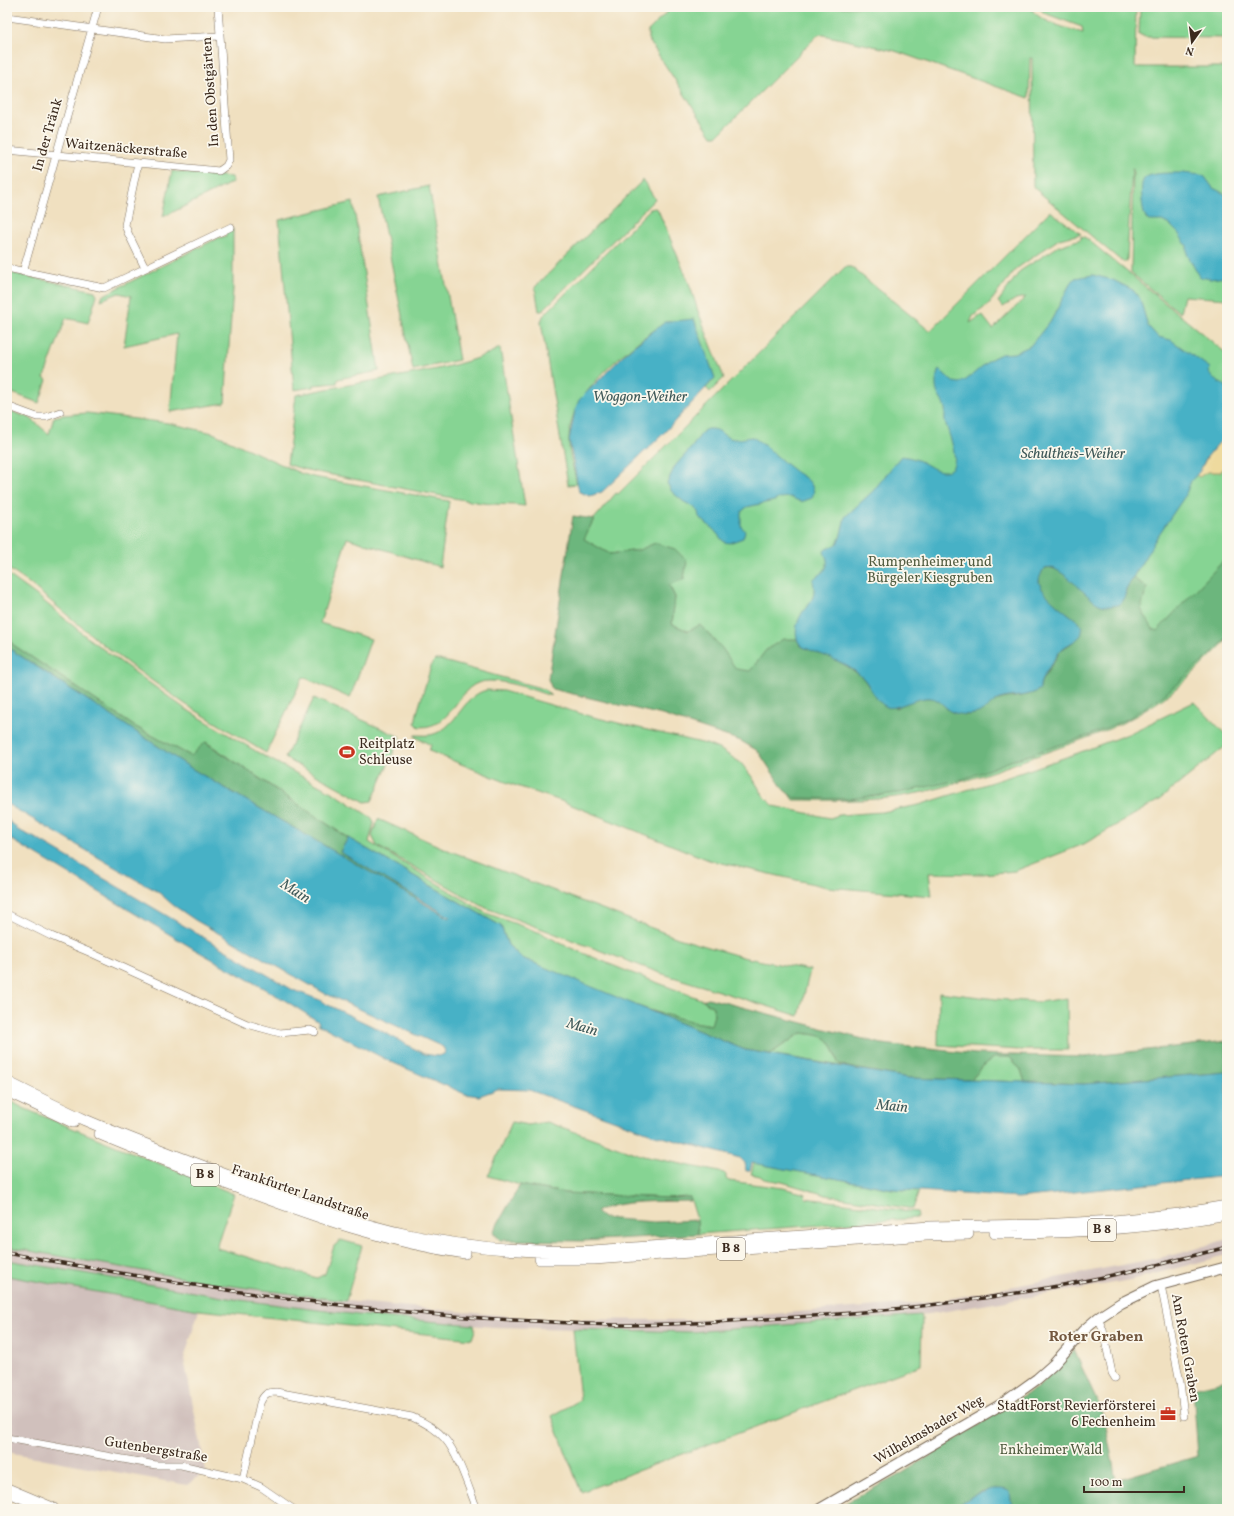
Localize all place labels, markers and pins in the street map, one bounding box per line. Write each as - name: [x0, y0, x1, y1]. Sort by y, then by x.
- place label: Reitplatz Schleuse: [359, 735, 415, 770]
- sports icon: Reitplatz Schleuse: [338, 743, 356, 761]
- place label: StadtForst Revierförsterei 6 Fechenheim: [997, 1397, 1156, 1432]
- office icon: StadtForst Revierförsterei 6 Fechenheim: [1159, 1405, 1177, 1423]

